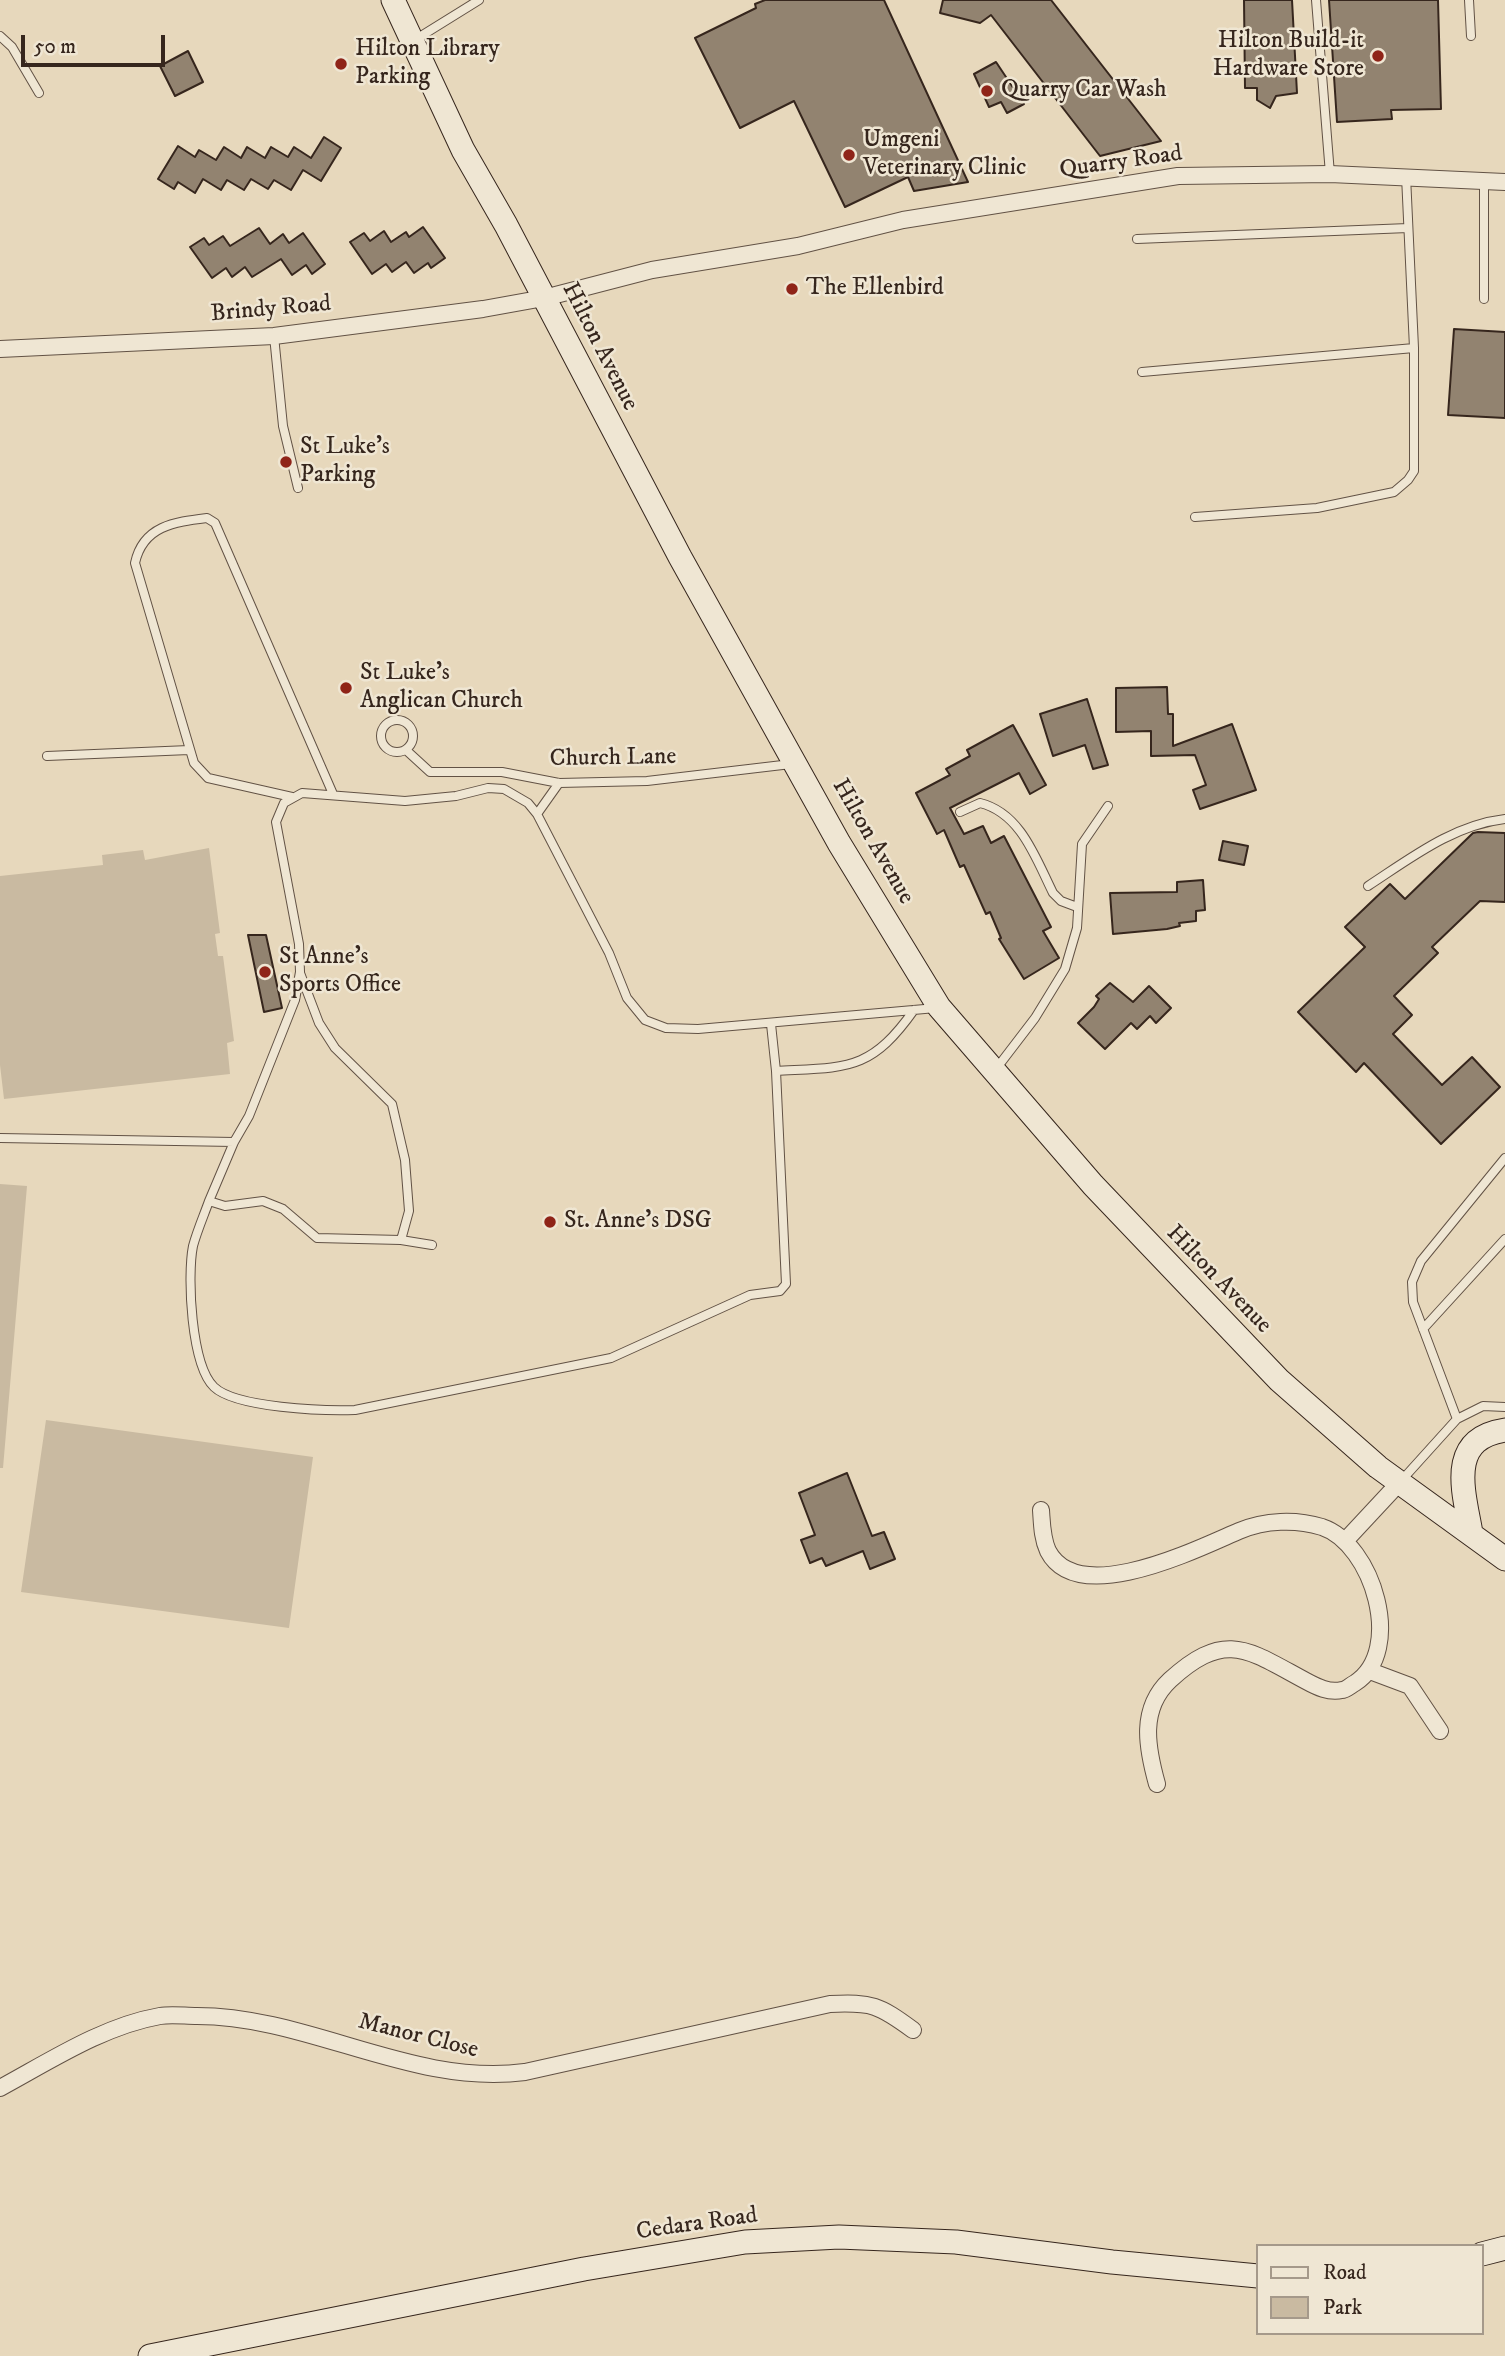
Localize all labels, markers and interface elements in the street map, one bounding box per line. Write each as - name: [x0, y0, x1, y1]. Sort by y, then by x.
- scale bar: [24, 21, 168, 65]
- place label: Hilton Build-it Hardware Store: [1213, 28, 1364, 84]
- text: 50 m: [34, 34, 76, 60]
- place label: Hilton Library Parking: [355, 36, 500, 92]
- marker: Hilton Build-it Hardware Store: [1370, 48, 1386, 64]
- marker: Hilton Library Parking: [333, 56, 349, 72]
- place label: Quarry Car Wash: [1001, 77, 1167, 105]
- marker: Quarry Car Wash: [979, 83, 995, 99]
- place label: Umgeni Veterinary Clinic: [863, 127, 1026, 183]
- street label: Quarry Road: [1058, 140, 1184, 186]
- marker: Umgeni Veterinary Clinic: [841, 147, 857, 163]
- place label: The Ellenbird: [806, 275, 944, 303]
- street label: Hilton Avenue: [554, 278, 644, 416]
- marker: The Ellenbird: [784, 281, 800, 297]
- street label: Brindy Road: [210, 290, 332, 330]
- place label: St Luke's Parking: [300, 434, 390, 490]
- marker: St Luke's Parking: [278, 454, 294, 470]
- place label: St Luke's Anglican Church: [360, 660, 523, 716]
- marker: St Luke's Anglican Church: [338, 680, 354, 696]
- street label: Church Lane: [549, 743, 677, 775]
- street label: Hilton Avenue: [825, 774, 919, 910]
- place label: St Anne's Sports Office: [279, 944, 401, 1000]
- marker: St Anne's Sports Office: [257, 964, 273, 980]
- place label: St. Anne's DSG: [564, 1208, 712, 1236]
- marker: St. Anne's DSG: [542, 1214, 558, 1230]
- street label: Hilton Avenue: [1159, 1220, 1277, 1340]
- street label: Manor Close: [355, 2008, 481, 2066]
- street label: Cedara Road: [635, 2202, 759, 2248]
- legend: [1256, 2244, 1484, 2335]
- text: Road: [1323, 2260, 1367, 2286]
- text: Park: [1323, 2295, 1362, 2321]

